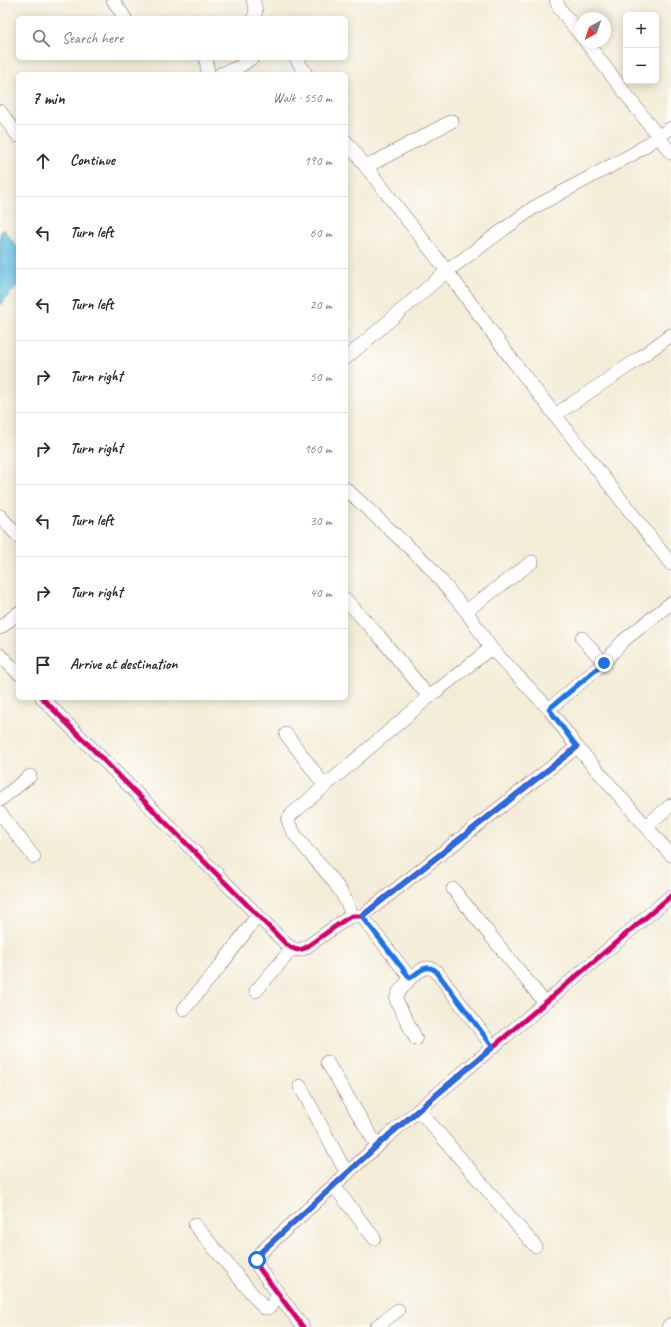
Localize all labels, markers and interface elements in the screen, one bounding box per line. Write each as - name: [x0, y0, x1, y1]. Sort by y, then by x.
- north arrow: [575, 12, 611, 48]
- map controls: [623, 12, 659, 84]
- button: +: [623, 12, 659, 48]
- search box: [16, 16, 348, 60]
- icon: search: [30, 27, 52, 49]
- text: Search here: [62, 29, 123, 48]
- button: −: [623, 48, 659, 84]
- text: 7 min: [32, 88, 65, 109]
- text: Walk · 550 m: [273, 90, 332, 106]
- icon: ahead: [32, 150, 54, 172]
- text: Continue: [70, 151, 115, 170]
- text: 190 m: [304, 153, 332, 169]
- icon: left: [32, 222, 54, 244]
- text: Turn left: [70, 223, 113, 242]
- text: 60 m: [310, 225, 332, 241]
- icon: left: [32, 294, 54, 316]
- text: Turn left: [70, 295, 113, 314]
- text: 20 m: [310, 297, 332, 313]
- icon: right: [32, 366, 54, 388]
- text: Turn right: [70, 367, 123, 386]
- text: 50 m: [310, 369, 332, 385]
- icon: right: [32, 438, 54, 460]
- text: Turn right: [70, 439, 123, 458]
- text: 160 m: [304, 441, 332, 457]
- icon: left: [32, 510, 54, 532]
- text: Turn left: [70, 511, 113, 530]
- text: 30 m: [310, 513, 332, 529]
- icon: right: [32, 582, 54, 604]
- text: Turn right: [70, 583, 123, 602]
- text: 40 m: [310, 585, 332, 601]
- icon: arrive: [32, 654, 54, 676]
- route end: [595, 654, 613, 672]
- text: Arrive at destination: [70, 655, 177, 674]
- route start: [248, 1251, 266, 1269]

